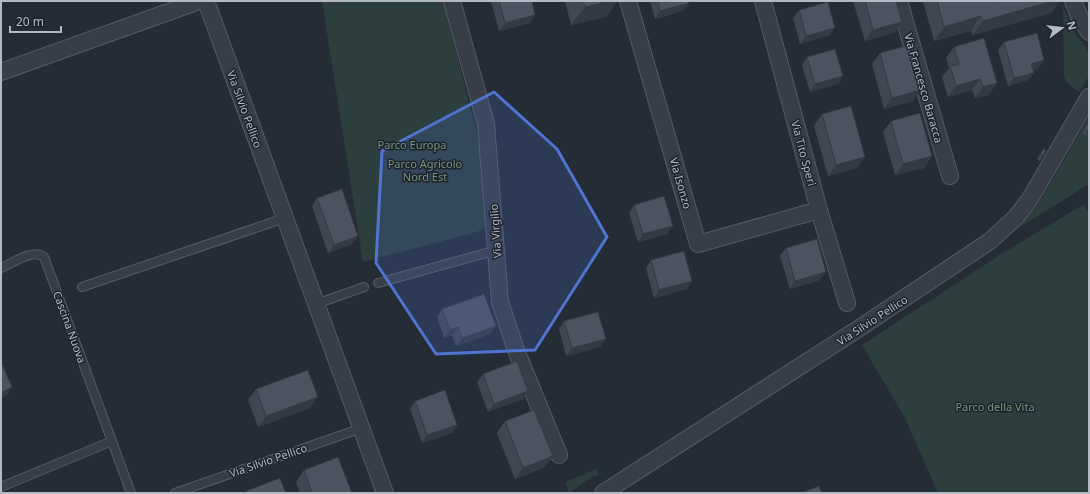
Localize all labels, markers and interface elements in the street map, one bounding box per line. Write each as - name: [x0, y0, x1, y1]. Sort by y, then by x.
- scale bar: [10, 8, 61, 34]
- north arrow: [1042, 8, 1082, 48]
- text: 20 m: [16, 13, 44, 30]
- text: N: [1064, 19, 1081, 32]
- street label: Via Francesco Baracca: [901, 31, 947, 145]
- street label: Via Silvio Pellico: [224, 68, 266, 150]
- street label: Via Tito Speri: [788, 119, 820, 187]
- park label: Parco Europa: [378, 137, 446, 152]
- park label: Parco Agricolo Nord Est: [388, 156, 463, 184]
- street label: Via Isonzo: [667, 156, 696, 211]
- street label: Via Virgilio: [486, 203, 504, 259]
- street label: Cascina Nuova: [50, 289, 90, 365]
- street label: Via Silvio Pellico: [834, 291, 911, 348]
- park label: Parco della Vita: [955, 399, 1035, 414]
- street label: Via Silvio Pellico: [227, 440, 309, 480]

